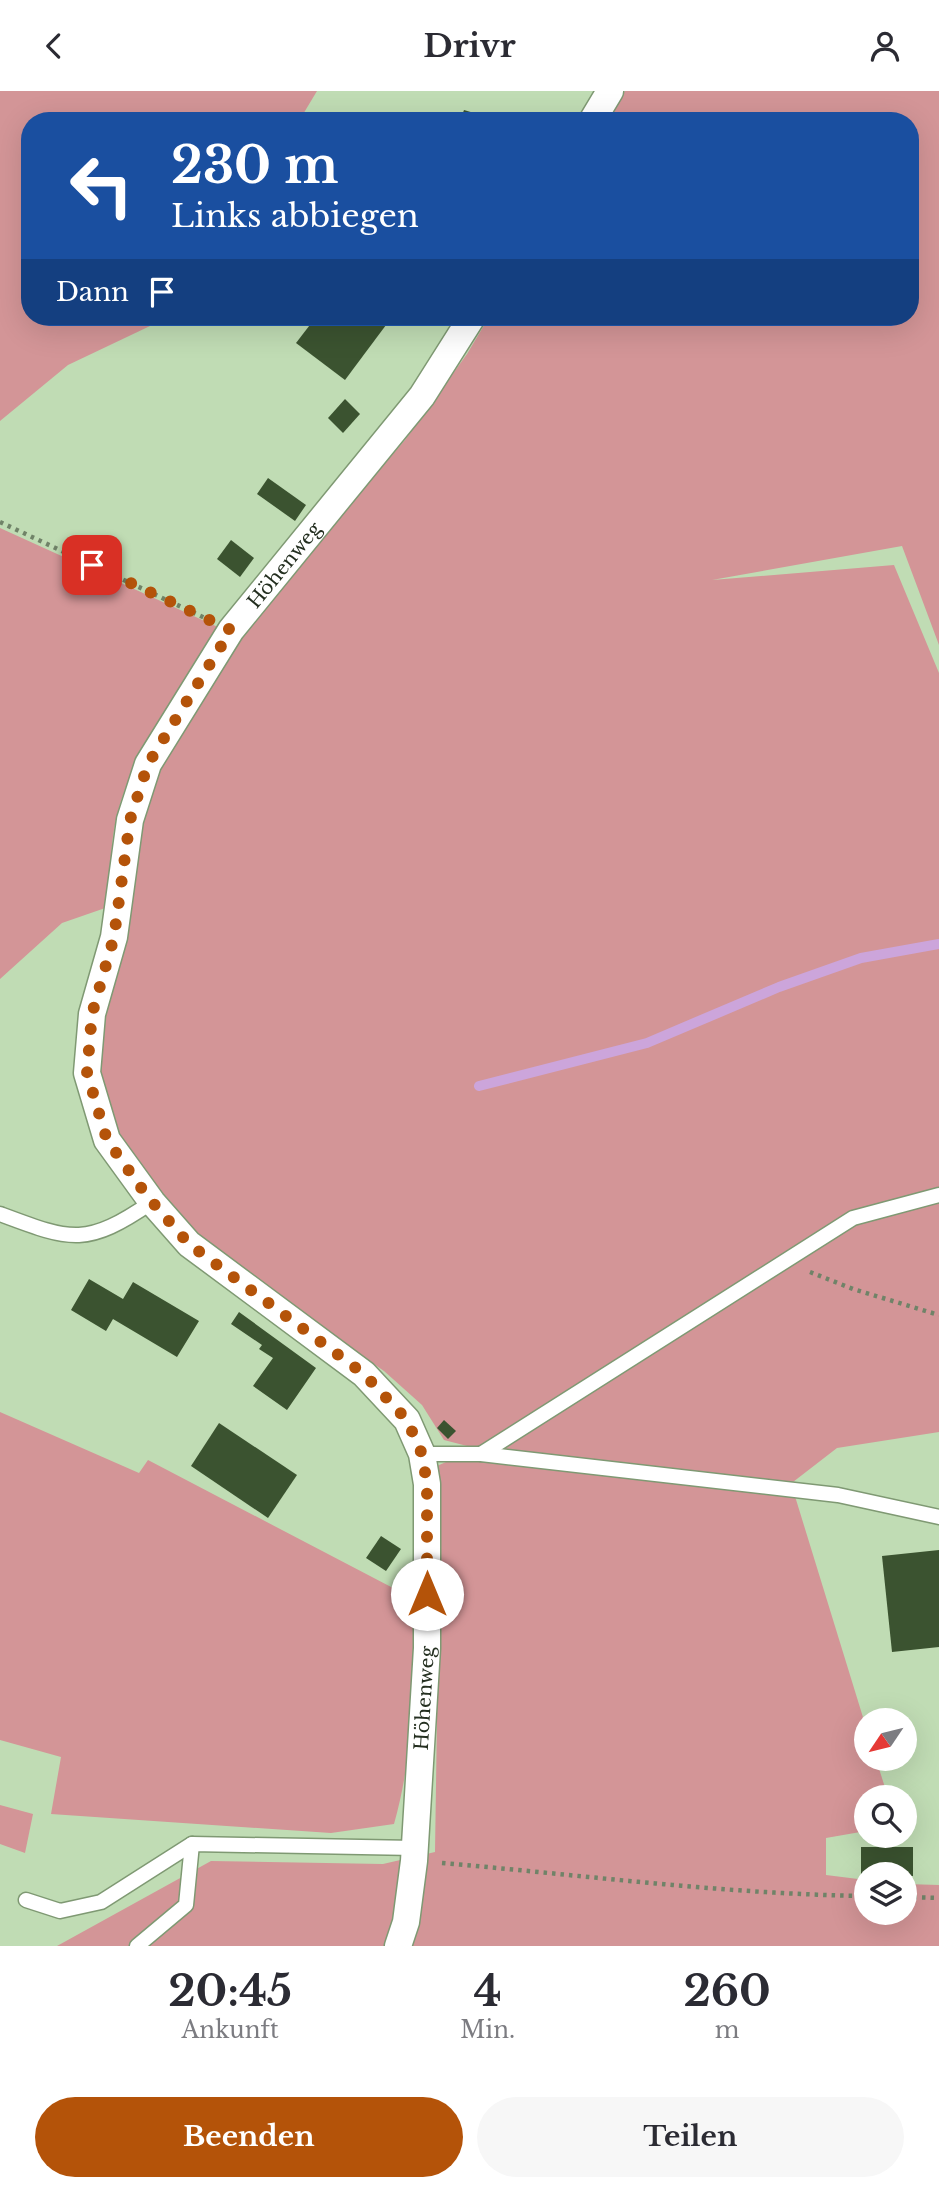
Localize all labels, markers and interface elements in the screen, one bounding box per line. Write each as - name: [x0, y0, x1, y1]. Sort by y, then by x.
- text: Drivr: [423, 26, 516, 66]
- icon: back: [35, 27, 73, 65]
- icon: person: [866, 27, 904, 65]
- text: 230 m: [171, 135, 338, 196]
- icon: left: [56, 140, 147, 231]
- text: Links abbiegen: [171, 196, 419, 236]
- icon: arrive: [143, 273, 181, 311]
- text: Dann: [56, 276, 129, 308]
- street label: Höhenweg: [243, 517, 327, 613]
- pin: [62, 535, 122, 595]
- icon: arrive: [73, 546, 111, 584]
- position arrow: [390, 1557, 464, 1631]
- street label: Höhenweg: [410, 1645, 439, 1751]
- north arrow: [854, 1708, 917, 1771]
- map controls: [854, 1708, 917, 1925]
- button: search: [854, 1785, 917, 1848]
- button: layers: [854, 1862, 917, 1925]
- text: 20:45: [168, 1965, 292, 2017]
- text: 4: [474, 1965, 502, 2017]
- text: 260: [683, 1965, 771, 2017]
- text: Ankunft: [182, 2016, 279, 2044]
- text: Min.: [460, 2016, 515, 2044]
- text: m: [715, 2016, 739, 2044]
- button: Beenden: [35, 2097, 463, 2177]
- button: Teilen: [477, 2097, 904, 2177]

